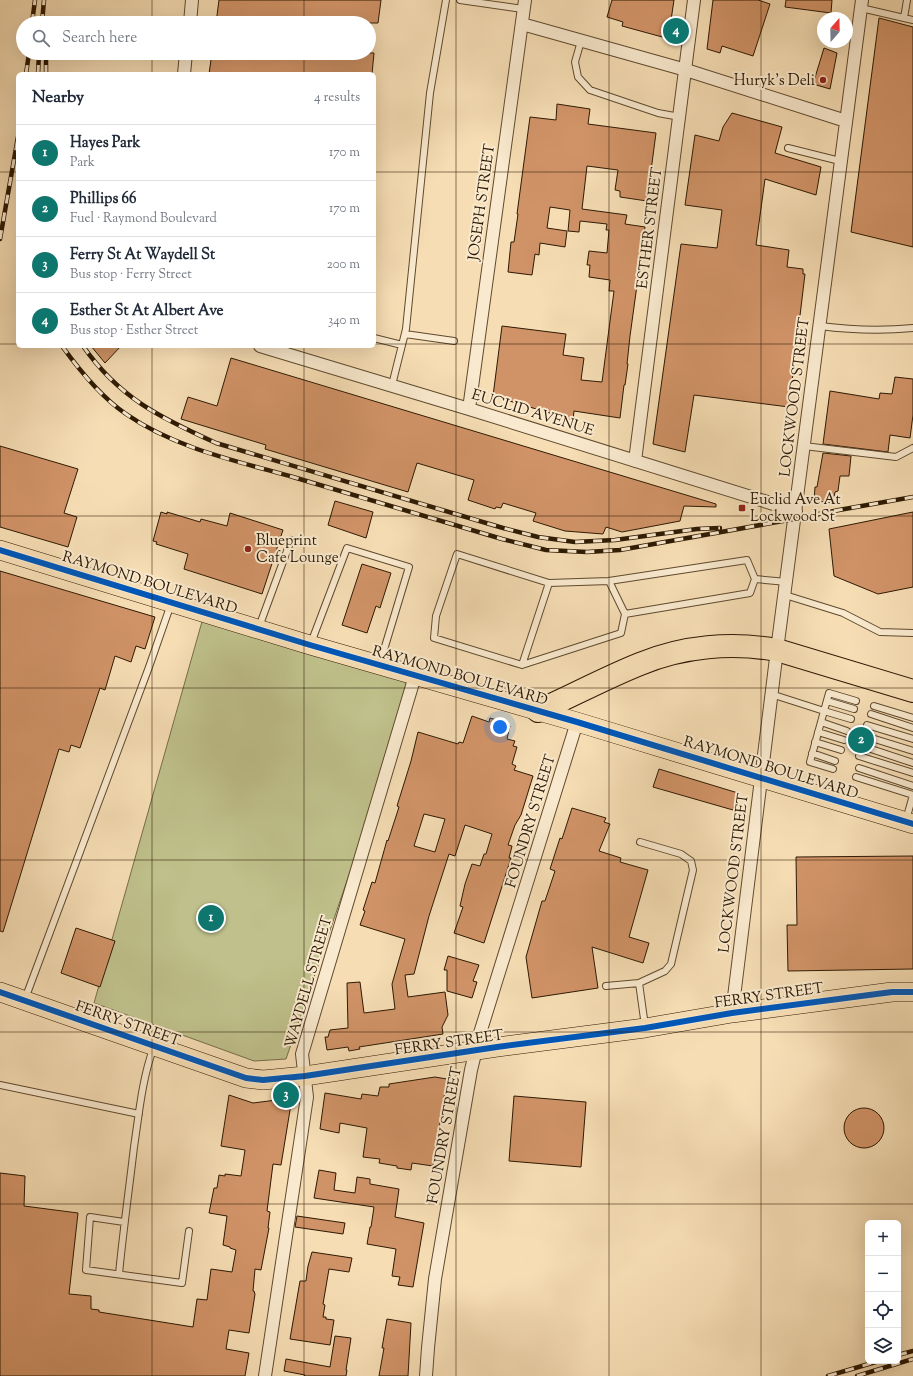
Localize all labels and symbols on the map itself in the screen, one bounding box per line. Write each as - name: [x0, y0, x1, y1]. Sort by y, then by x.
- north arrow: [817, 12, 853, 48]
- pin: 4: [663, 16, 689, 46]
- place label: Huryk's Deli: [734, 71, 815, 92]
- marker: Huryk's Deli: [818, 75, 828, 85]
- street label: JOSEPH STREET: [464, 142, 501, 263]
- street label: ESTHER STREET: [633, 166, 668, 290]
- street label: LOCKWOOD STREET: [775, 316, 816, 478]
- street label: EUCLID AVENUE: [469, 385, 596, 442]
- place label: Euclid Ave At Lockwood St: [750, 490, 841, 528]
- marker: Euclid Ave At Lockwood St: [737, 503, 747, 513]
- place label: Blueprint Cafe Lounge: [256, 531, 339, 569]
- marker: Blueprint Cafe Lounge: [243, 544, 253, 554]
- street label: RAYMOND BOULEVARD: [59, 547, 240, 620]
- street label: RAYMOND BOULEVARD: [369, 641, 550, 712]
- your location: [490, 717, 510, 737]
- pin: 2: [848, 725, 874, 755]
- street label: RAYMOND BOULEVARD: [680, 732, 861, 805]
- street label: FOUNDRY STREET: [501, 752, 562, 891]
- street label: LOCKWOOD STREET: [714, 792, 755, 954]
- pin: 1: [198, 903, 224, 933]
- street label: WAYDELL STREET: [281, 914, 338, 1051]
- street label: FERRY STREET: [713, 978, 825, 1015]
- street label: FERRY STREET: [72, 997, 183, 1052]
- street label: FERRY STREET: [393, 1025, 505, 1062]
- street label: FOUNDRY STREET: [423, 1065, 468, 1205]
- pin: 3: [273, 1080, 299, 1110]

